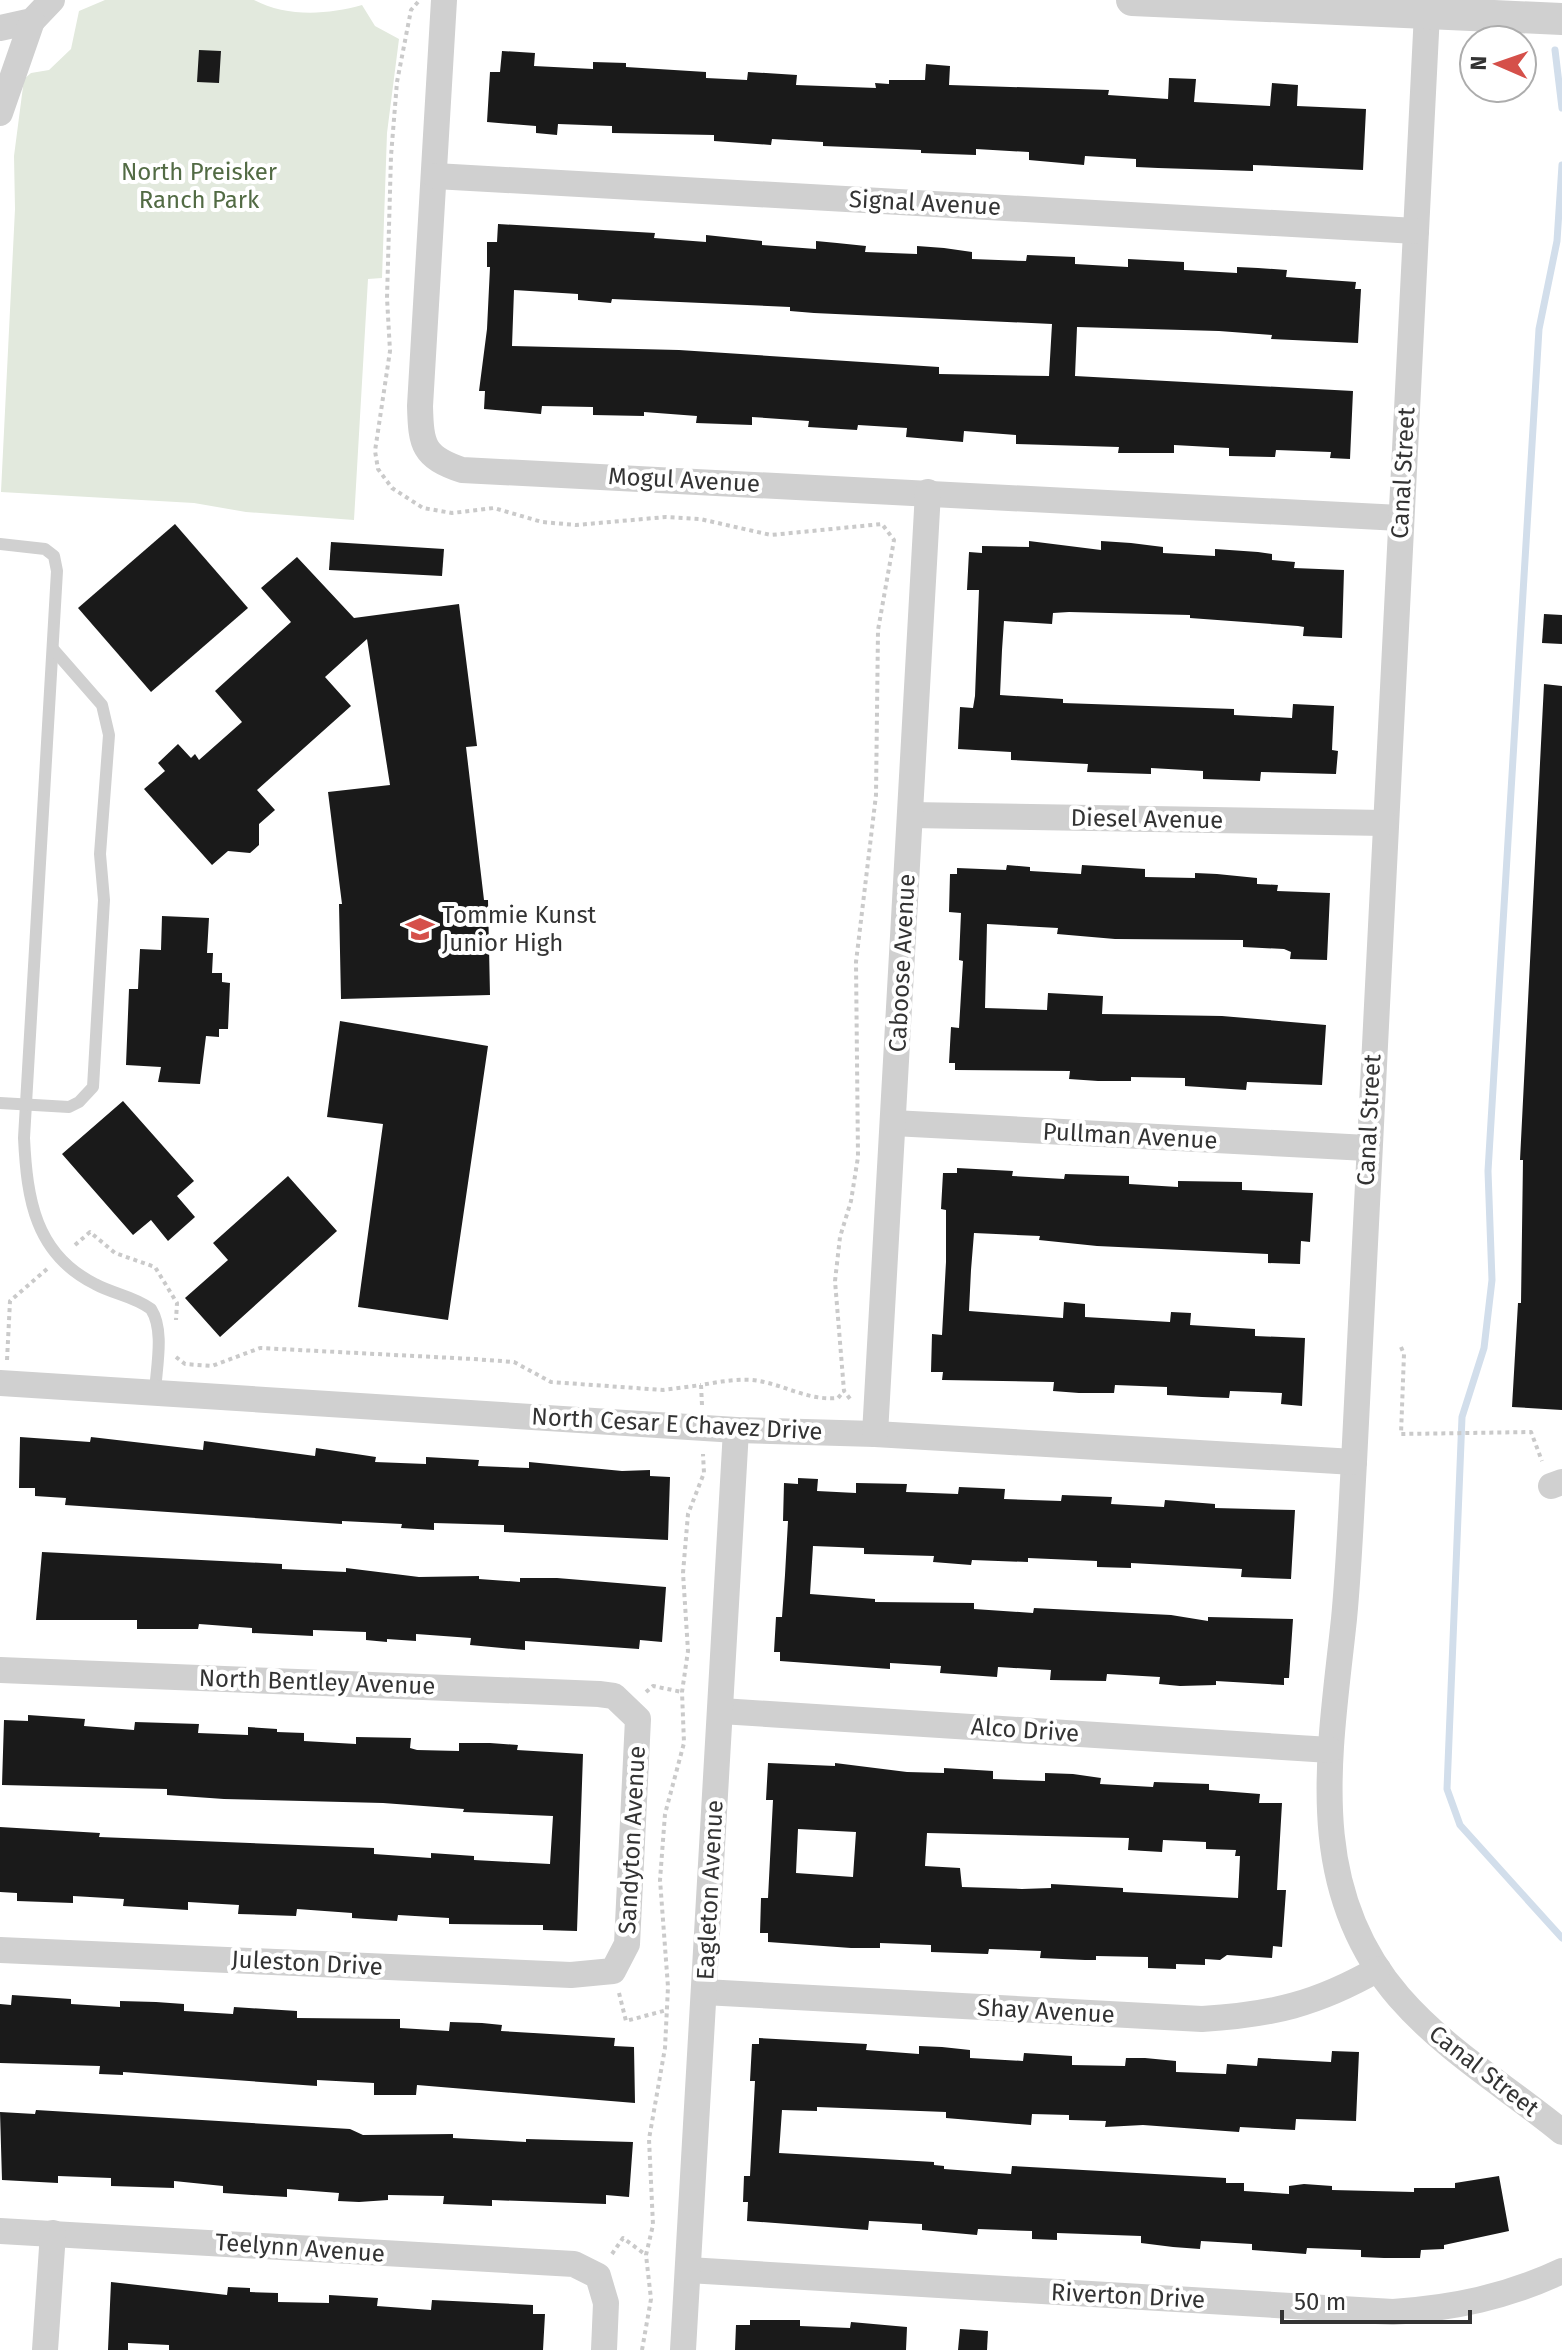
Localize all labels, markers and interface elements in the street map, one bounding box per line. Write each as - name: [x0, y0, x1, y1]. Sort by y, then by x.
- north arrow: [1458, 24, 1538, 104]
- text: N: [1465, 56, 1492, 71]
- park label: North Preisker Ranch Park: [121, 158, 278, 214]
- street label: Signal Avenue: [848, 185, 1002, 221]
- street label: Canal Street: [1386, 406, 1420, 539]
- street label: Mogul Avenue: [607, 462, 761, 498]
- street label: Diesel Avenue: [1070, 804, 1224, 834]
- street label: Caboose Avenue: [883, 873, 921, 1053]
- place label: Tommie Kunst Junior High: [442, 901, 597, 957]
- school or university icon: Tommie Kunst Junior High: [405, 914, 435, 944]
- street label: Canal Street: [1352, 1053, 1386, 1186]
- street label: Pullman Avenue: [1042, 1117, 1218, 1155]
- street label: North Cesar E Chavez Drive: [531, 1402, 823, 1446]
- street label: North Bentley Avenue: [198, 1664, 436, 1700]
- street label: Alco Drive: [970, 1712, 1080, 1748]
- street label: Sandyton Avenue: [613, 1745, 651, 1935]
- street label: Eagleton Avenue: [691, 1799, 729, 1981]
- street label: Juleston Drive: [231, 1945, 383, 1981]
- street label: Shay Avenue: [977, 1993, 1115, 2029]
- street label: Canal Street: [1424, 2019, 1545, 2123]
- street label: Teelynn Avenue: [214, 2228, 386, 2268]
- scale bar: [1282, 2274, 1470, 2324]
- street label: Riverton Drive: [1050, 2278, 1206, 2314]
- text: 50 m: [1294, 2288, 1346, 2316]

